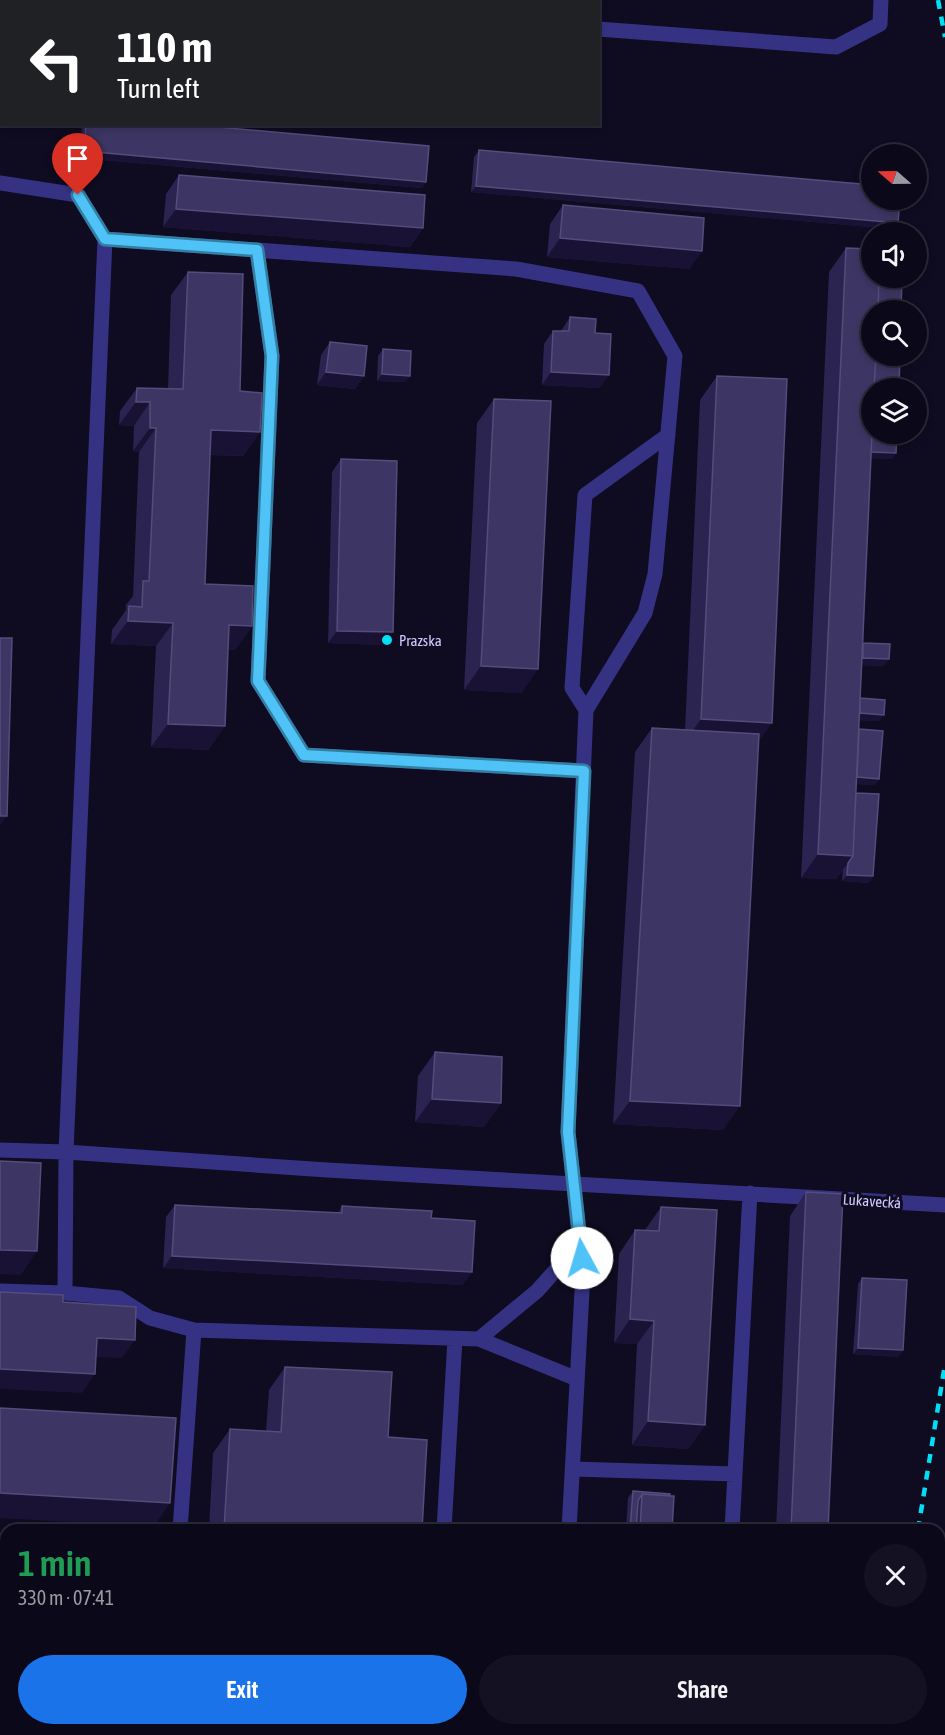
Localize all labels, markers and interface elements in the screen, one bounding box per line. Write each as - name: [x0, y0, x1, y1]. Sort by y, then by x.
- text: 110 m: [117, 23, 212, 71]
- icon: left: [18, 24, 96, 102]
- text: Turn left: [117, 73, 200, 104]
- pin: [52, 133, 103, 195]
- icon: arrive: [61, 142, 94, 175]
- north arrow: [861, 144, 927, 210]
- map controls: [861, 144, 927, 444]
- button: sound: [861, 222, 927, 288]
- button: search: [861, 300, 927, 366]
- button: layers: [861, 378, 927, 444]
- place label: Prazska: [399, 632, 442, 649]
- marker: Prazska: [380, 633, 394, 647]
- street label: Lukavecká: [842, 1190, 902, 1212]
- position arrow: [550, 1226, 614, 1290]
- text: 1 min: [18, 1542, 92, 1584]
- button: close: [864, 1544, 927, 1607]
- text: 330 m · 07:41: [18, 1586, 114, 1609]
- button: Exit: [18, 1655, 467, 1724]
- button: Share: [479, 1655, 927, 1724]

